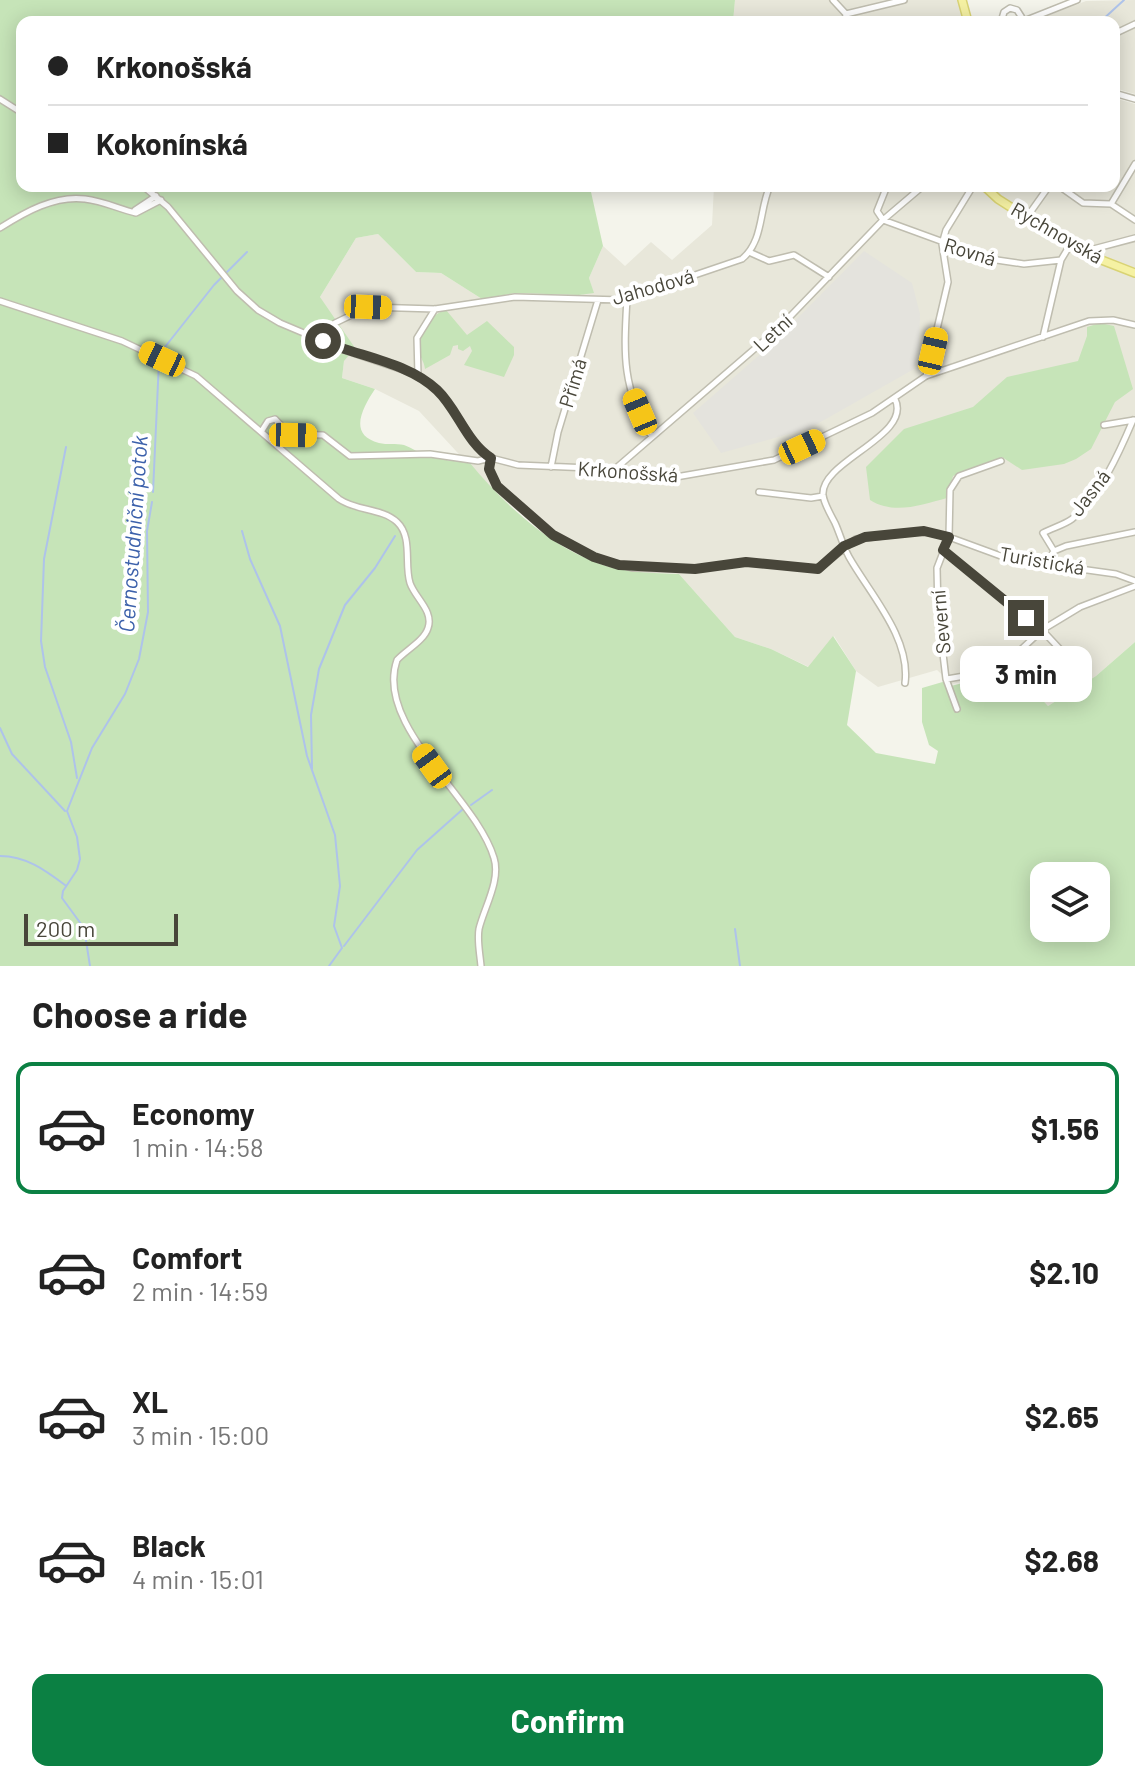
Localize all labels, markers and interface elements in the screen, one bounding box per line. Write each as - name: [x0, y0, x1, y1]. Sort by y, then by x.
- text: Krkonošská: [96, 48, 252, 84]
- text: Kokonínská: [96, 125, 248, 161]
- street label: Rychnovská: [1007, 196, 1108, 268]
- street label: Rovná: [941, 232, 999, 270]
- street label: Jahodová: [609, 263, 697, 309]
- car: [344, 294, 392, 320]
- street label: Letní: [748, 308, 797, 356]
- route start: [305, 323, 341, 359]
- car: [916, 325, 950, 377]
- car: [135, 338, 189, 380]
- street label: Přímá: [553, 355, 591, 410]
- car: [620, 385, 660, 439]
- car: [269, 423, 317, 447]
- car: [775, 426, 829, 468]
- water label: Černostudniční potok: [112, 434, 152, 633]
- street label: Krkonošská: [577, 456, 679, 486]
- street label: Jasná: [1064, 464, 1115, 520]
- street label: Turistická: [998, 541, 1087, 579]
- street label: Severní: [925, 589, 955, 655]
- route end: [1008, 600, 1044, 636]
- callout: 3 min: [960, 646, 1092, 702]
- text: 3 min: [995, 658, 1057, 689]
- car: [408, 740, 456, 792]
- map controls: [1030, 862, 1110, 942]
- button: layers: [1030, 862, 1110, 942]
- scale bar: [24, 910, 178, 946]
- text: 200 m: [36, 915, 95, 941]
- text: Choose a ride: [32, 992, 248, 1035]
- icon: car: [36, 1092, 108, 1164]
- text: Economy: [132, 1095, 255, 1131]
- text: $1.56: [1031, 1110, 1099, 1146]
- text: 1 min · 14:58: [132, 1131, 263, 1162]
- icon: car: [36, 1236, 108, 1308]
- text: Comfort: [132, 1239, 242, 1275]
- text: $2.10: [1029, 1254, 1099, 1290]
- text: 2 min · 14:59: [132, 1275, 268, 1306]
- icon: car: [36, 1380, 108, 1452]
- text: XL: [132, 1383, 168, 1419]
- text: $2.65: [1025, 1398, 1099, 1434]
- text: 3 min · 15:00: [132, 1419, 269, 1450]
- icon: car: [36, 1524, 108, 1596]
- text: Black: [132, 1527, 206, 1563]
- text: $2.68: [1025, 1542, 1099, 1578]
- text: 4 min · 15:01: [132, 1563, 264, 1594]
- button: Confirm: [32, 1674, 1103, 1766]

